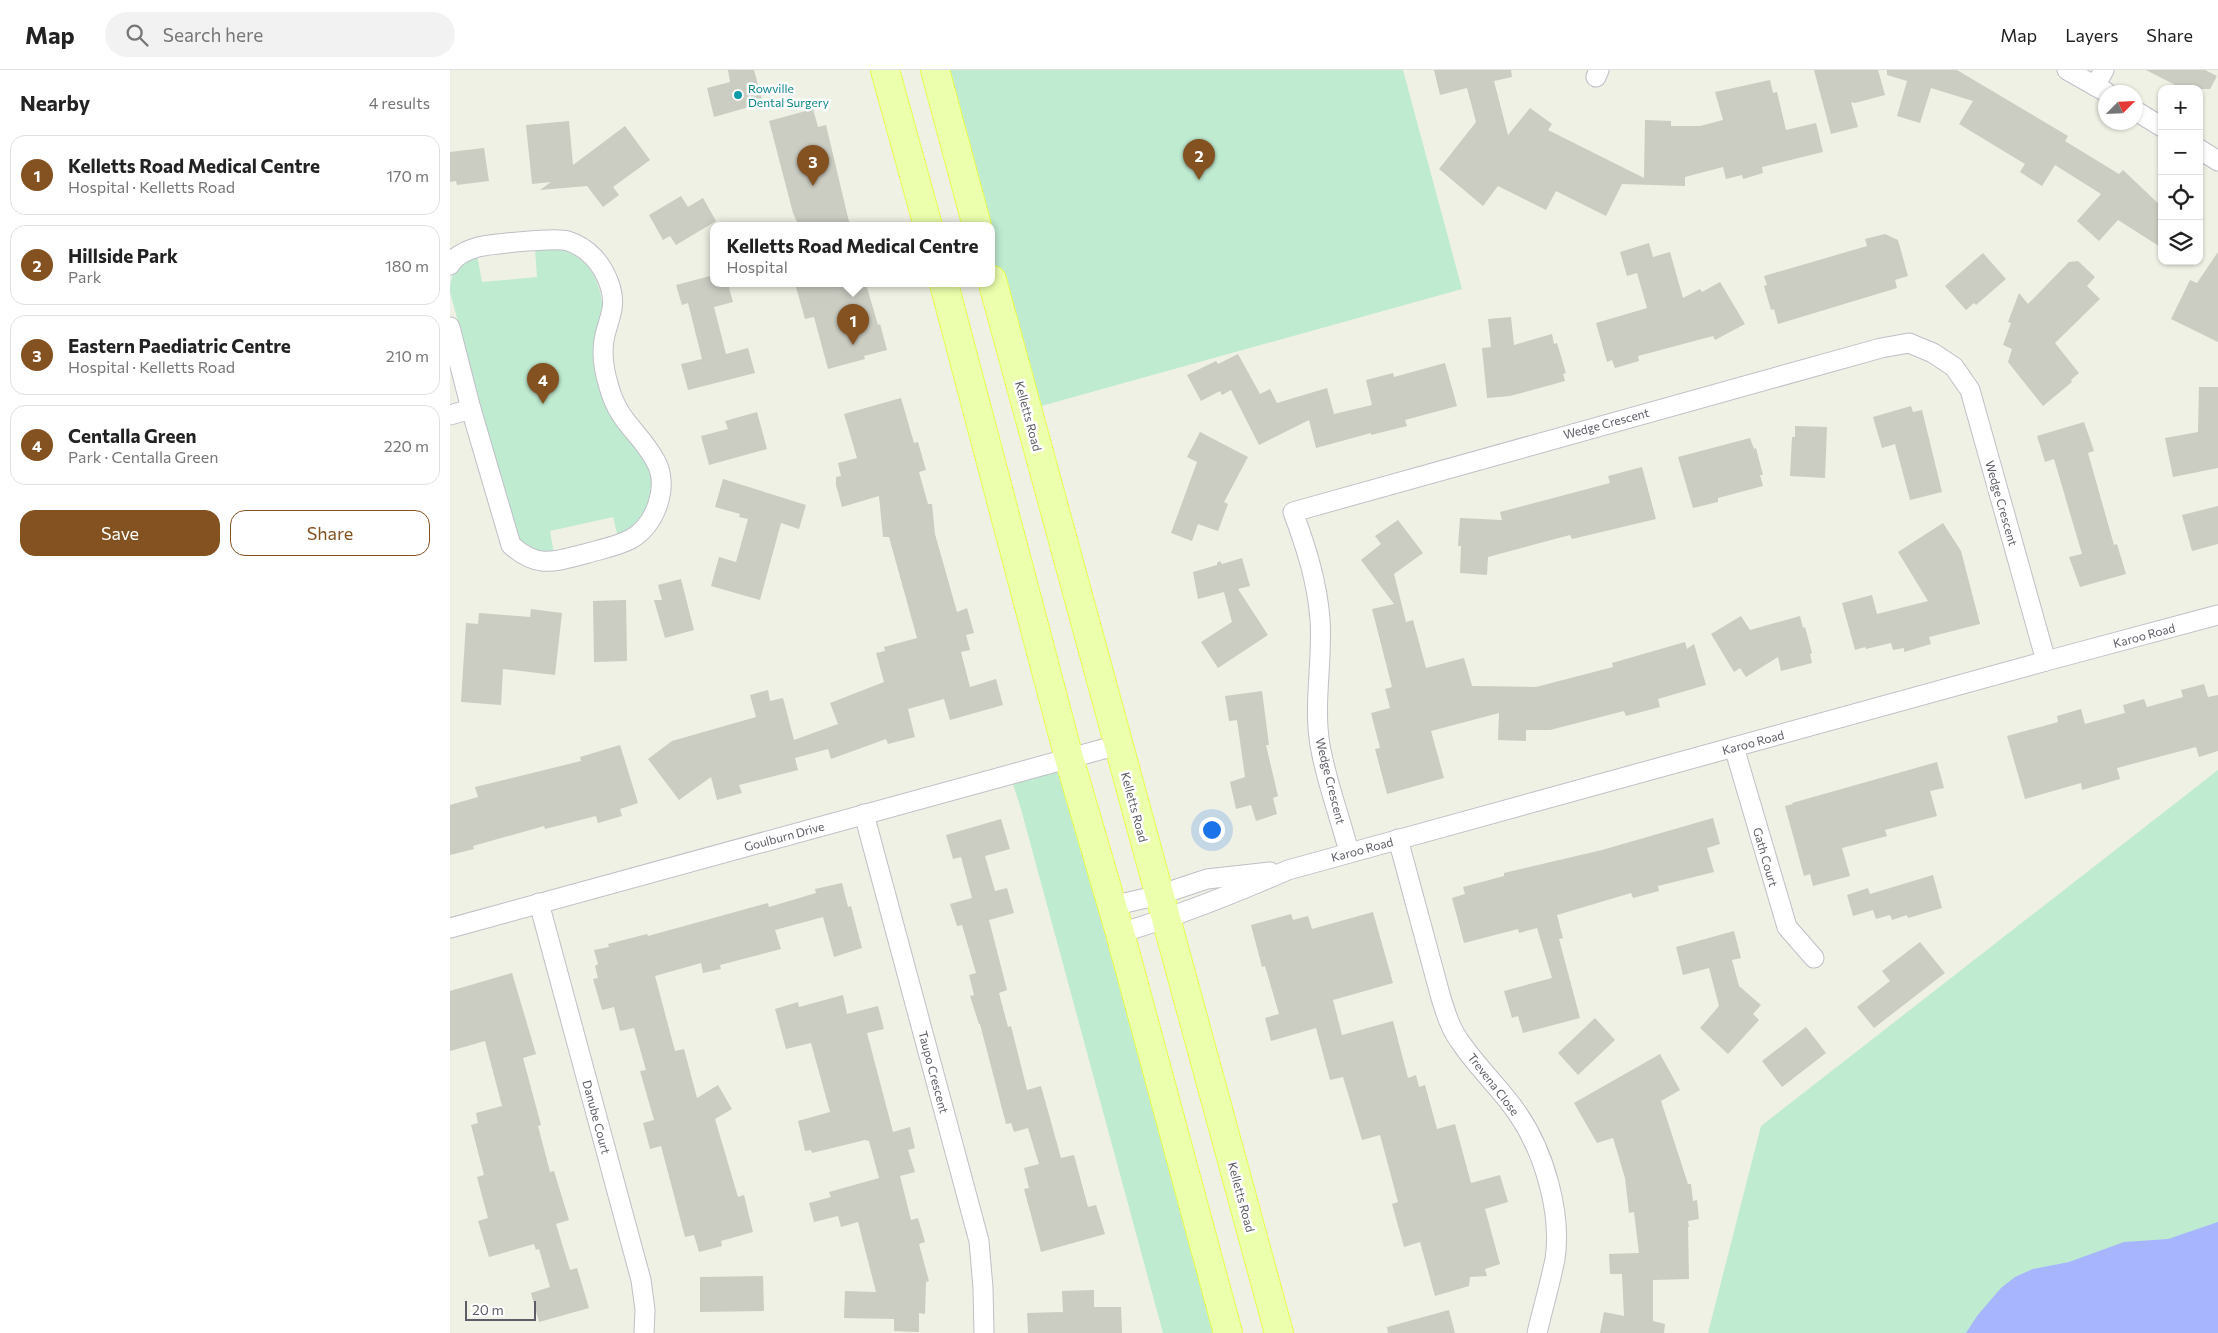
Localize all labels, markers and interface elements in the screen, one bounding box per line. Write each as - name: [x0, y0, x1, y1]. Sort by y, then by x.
- search box: [105, 12, 455, 57]
- text: Map: [25, 20, 75, 49]
- icon: search: [123, 21, 151, 49]
- text: Search here: [163, 23, 263, 46]
- text: Map: [2000, 24, 2037, 46]
- text: Layers: [2065, 24, 2118, 46]
- text: Share: [2146, 24, 2193, 46]
- place label: Rowville Dental Surgery: [748, 81, 829, 109]
- north arrow: [2098, 85, 2143, 130]
- map controls: [2158, 85, 2203, 265]
- button: +: [2158, 85, 2203, 130]
- marker: Rowville Dental Surgery: [732, 89, 744, 101]
- text: Nearby: [20, 90, 90, 115]
- text: 4 results: [369, 93, 430, 112]
- button: −: [2158, 130, 2203, 175]
- pin: 2: [1183, 139, 1215, 180]
- pin: 3: [797, 145, 829, 186]
- text: Kelletts Road Medical Centre: [68, 154, 320, 177]
- text: 1: [33, 166, 41, 185]
- text: 170 m: [386, 166, 429, 185]
- button: locate: [2158, 175, 2203, 220]
- text: Hospital · Kelletts Road: [68, 177, 235, 196]
- button: layers: [2158, 220, 2203, 265]
- popup: [710, 222, 995, 287]
- text: Kelletts Road Medical Centre: [726, 234, 979, 257]
- text: Hillside Park: [68, 244, 178, 267]
- text: 2: [32, 256, 42, 275]
- text: 180 m: [385, 256, 429, 275]
- text: Hospital: [726, 257, 788, 276]
- text: Park: [68, 267, 101, 286]
- pin: 1: [837, 304, 869, 345]
- text: Eastern Paediatric Centre: [68, 334, 291, 357]
- text: 3: [32, 346, 42, 365]
- text: 210 m: [386, 346, 429, 365]
- text: Hospital · Kelletts Road: [68, 357, 235, 376]
- pin: 4: [527, 363, 559, 404]
- street label: Kelletts Road: [1013, 379, 1045, 453]
- street label: Wedge Crescent: [1562, 405, 1651, 441]
- text: Centalla Green: [68, 424, 196, 447]
- text: 4: [32, 436, 42, 455]
- text: 220 m: [384, 436, 429, 455]
- text: Park · Centalla Green: [68, 447, 218, 466]
- street label: Wedge Crescent: [1983, 459, 2021, 547]
- button: Save: [20, 510, 220, 556]
- button: Share: [230, 510, 430, 556]
- street label: Karoo Road: [2111, 620, 2177, 650]
- street label: Karoo Road: [1720, 727, 1786, 757]
- street label: Wedge Crescent: [1314, 736, 1348, 826]
- street label: Kelletts Road: [1119, 770, 1151, 844]
- your location: [1199, 817, 1225, 843]
- street label: Goulburn Drive: [742, 819, 826, 853]
- street label: Gath Court: [1751, 826, 1781, 888]
- street label: Karoo Road: [1329, 834, 1395, 864]
- street label: Taupo Crescent: [916, 1029, 952, 1115]
- street label: Trevena Close: [1465, 1050, 1523, 1118]
- street label: Danube Court: [580, 1078, 614, 1156]
- street label: Kelletts Road: [1226, 1160, 1258, 1234]
- scale bar: [465, 1298, 536, 1321]
- text: 20 m: [472, 1301, 504, 1318]

